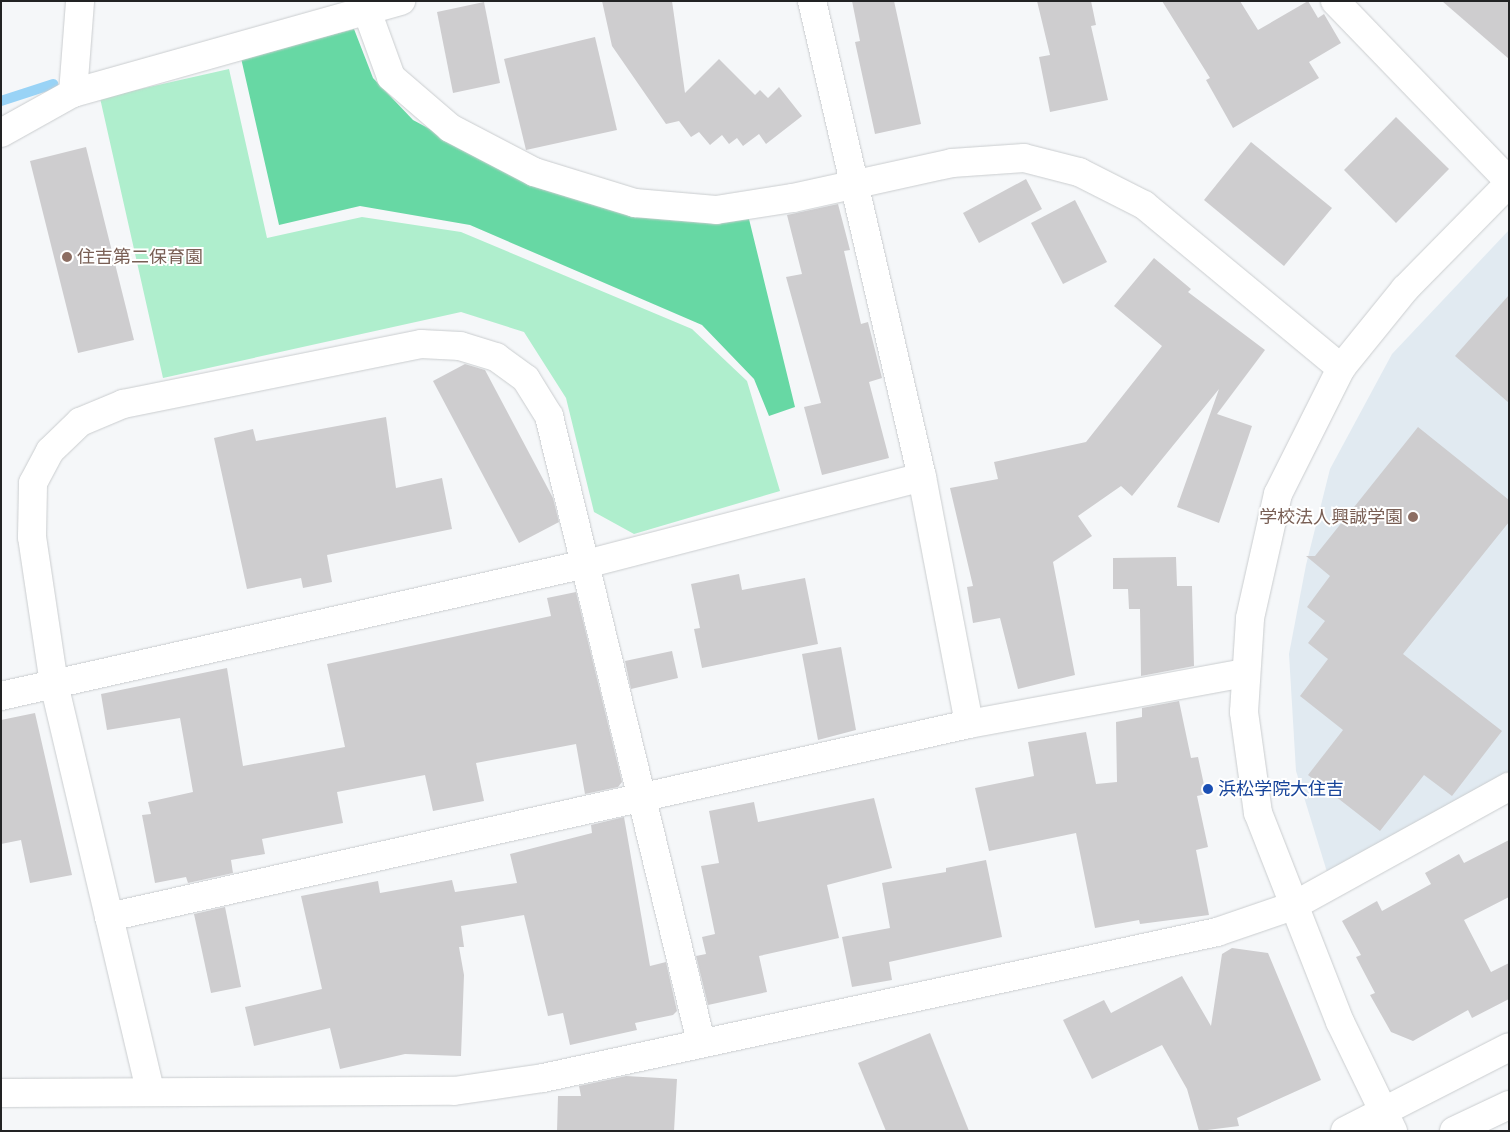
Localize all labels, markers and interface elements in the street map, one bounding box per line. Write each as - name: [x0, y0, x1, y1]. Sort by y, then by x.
- place label: 住吉第二保育園: [77, 246, 203, 268]
- marker: 住吉第二保育園: [61, 251, 73, 263]
- place label: 学校法人興誠学園: [1259, 506, 1403, 528]
- marker: 学校法人興誠学園: [1407, 511, 1419, 523]
- place label: 浜松学院大住吉: [1218, 778, 1344, 800]
- marker: 浜松学院大住吉: [1202, 783, 1214, 795]

